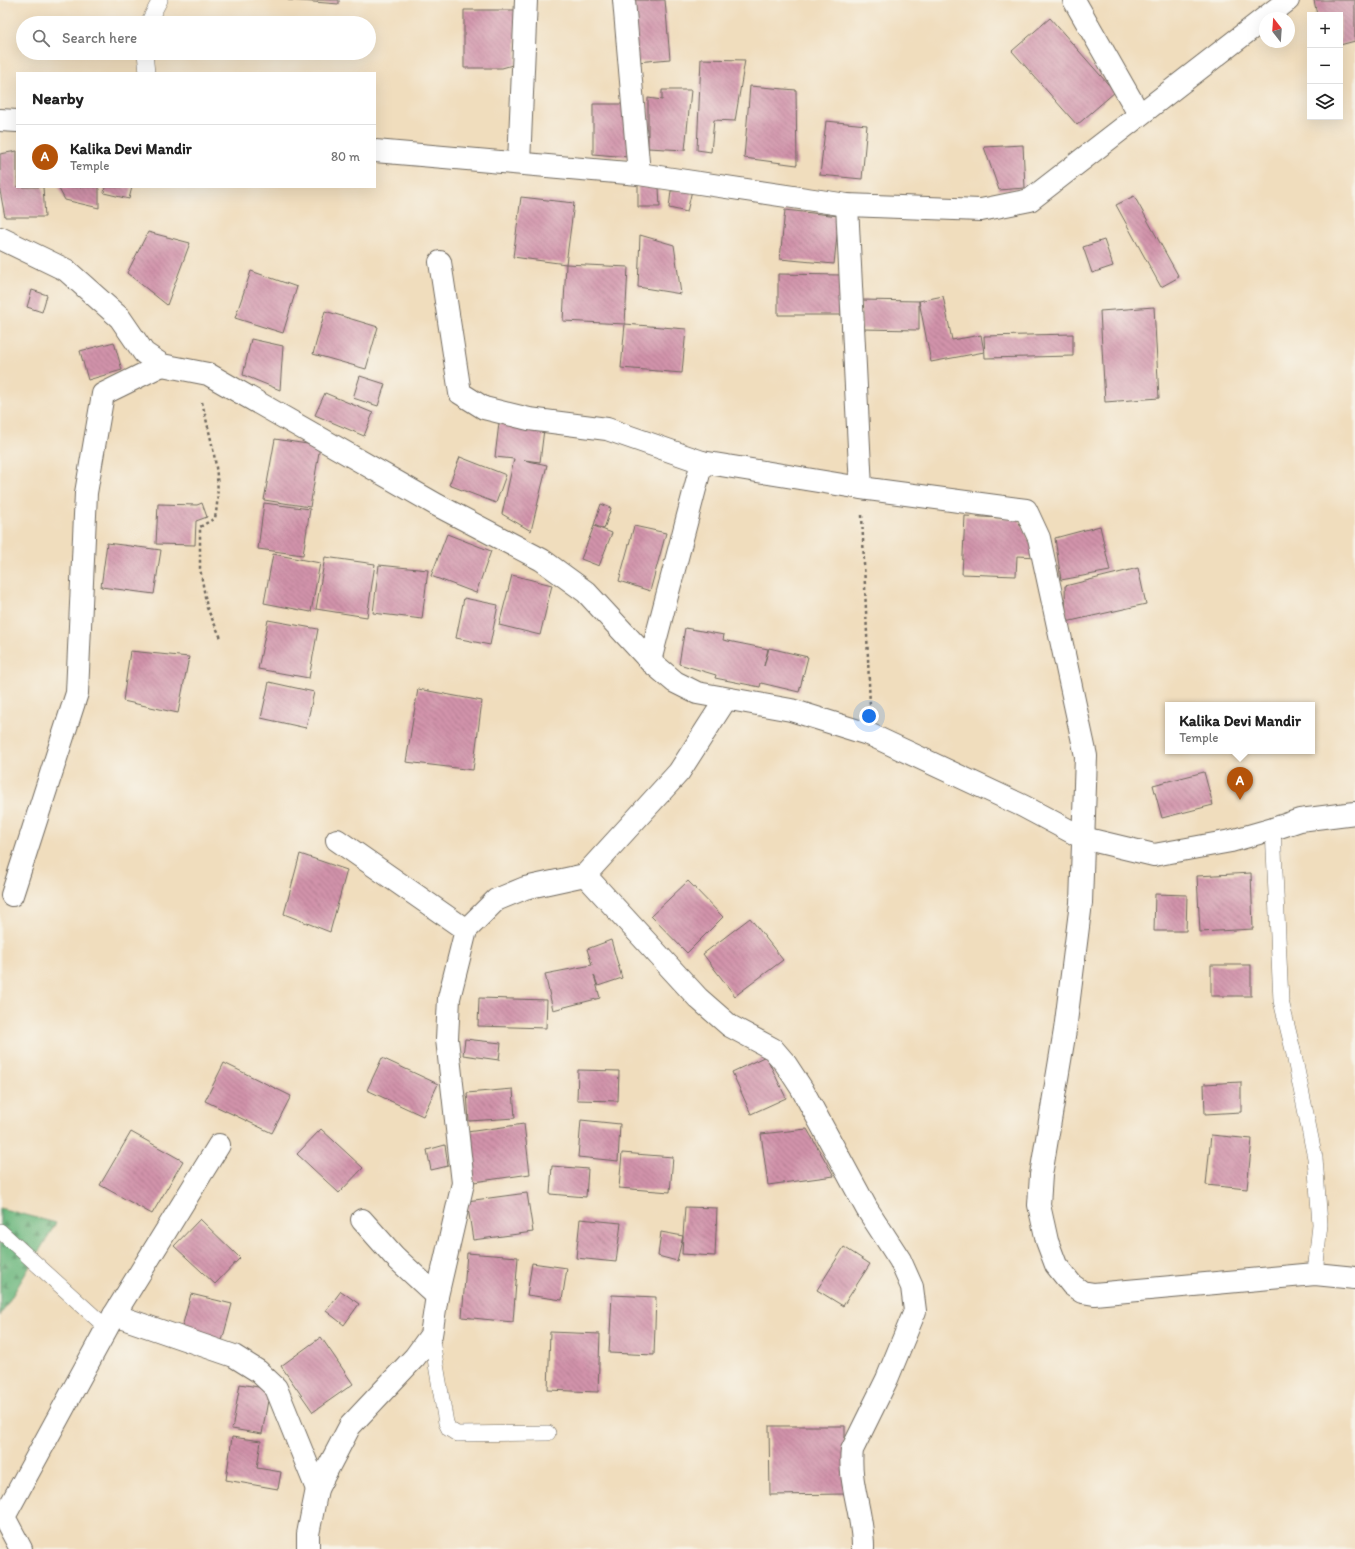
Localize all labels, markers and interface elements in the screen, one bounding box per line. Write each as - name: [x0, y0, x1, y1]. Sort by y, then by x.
- north arrow: [1259, 12, 1295, 48]
- map controls: [1307, 12, 1343, 120]
- button: +: [1307, 12, 1343, 48]
- search box: [16, 16, 376, 60]
- icon: search: [30, 27, 52, 49]
- text: Search here: [62, 29, 137, 47]
- button: −: [1307, 48, 1343, 84]
- button: layers: [1307, 84, 1343, 120]
- text: Nearby: [32, 88, 84, 108]
- text: Kalika Devi Mandir: [70, 140, 192, 158]
- text: A: [41, 149, 49, 164]
- text: 80 m: [331, 149, 360, 164]
- text: Temple: [70, 158, 109, 173]
- popup: [1165, 702, 1315, 754]
- your location: [859, 706, 879, 726]
- text: Kalika Devi Mandir: [1179, 712, 1301, 730]
- text: Temple: [1179, 730, 1219, 745]
- pin: A: [1227, 767, 1253, 800]

